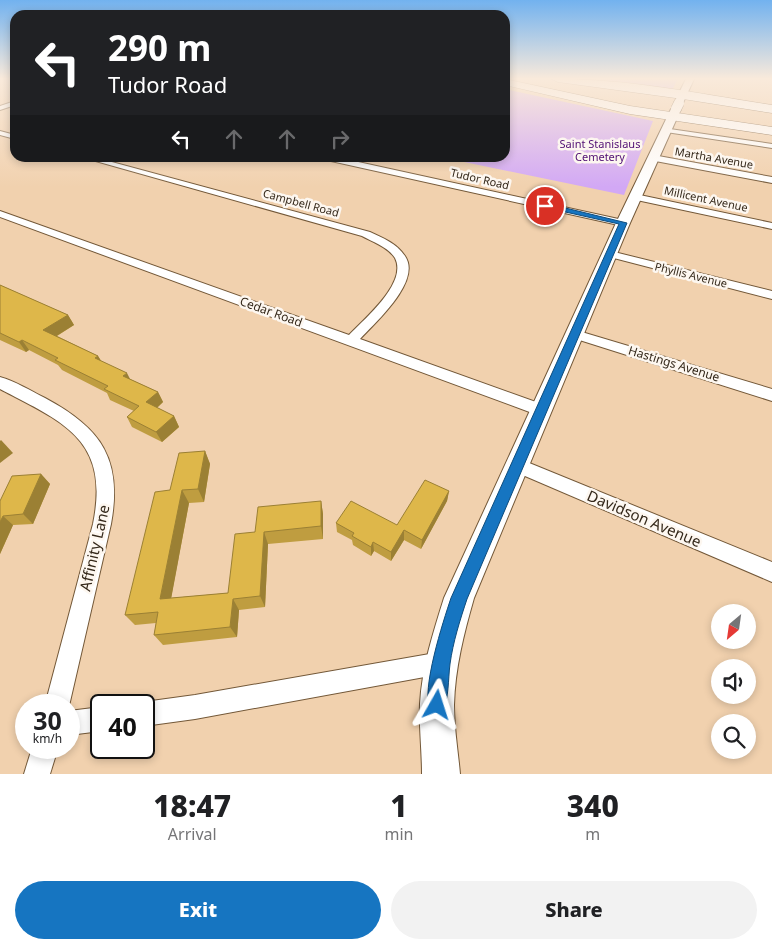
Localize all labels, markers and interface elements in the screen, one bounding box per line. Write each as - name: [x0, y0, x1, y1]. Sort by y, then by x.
- text: 290 m: [108, 24, 211, 71]
- icon: left: [25, 30, 90, 95]
- text: Tudor Road: [108, 69, 227, 99]
- icon: left: [167, 125, 195, 153]
- icon: ahead: [220, 125, 248, 153]
- icon: ahead: [273, 125, 301, 153]
- icon: right: [326, 125, 354, 153]
- park label: Saint Stanislaus Cemetery: [560, 136, 640, 164]
- street label: Martha Avenue: [674, 143, 754, 172]
- street label: Tudor Road: [449, 164, 511, 193]
- street label: Millicent Avenue: [663, 182, 749, 215]
- street label: Campbell Road: [261, 185, 341, 220]
- pin: [524, 185, 566, 227]
- icon: arrive: [531, 192, 559, 220]
- street label: Phyllis Avenue: [653, 258, 729, 291]
- street label: Cedar Road: [238, 292, 305, 331]
- street label: Hastings Avenue: [626, 342, 722, 386]
- street label: Davidson Avenue: [584, 485, 705, 551]
- street label: Affinity Lane: [74, 503, 114, 593]
- north arrow: [711, 604, 756, 649]
- map controls: [711, 604, 756, 759]
- button: sound: [711, 659, 756, 704]
- position arrow: [410, 678, 462, 730]
- speed limit sign: 40: [90, 694, 155, 759]
- text: 30: [33, 703, 62, 737]
- button: search: [711, 714, 756, 759]
- text: km/h: [33, 730, 62, 747]
- text: 18:47: [153, 785, 231, 826]
- text: 1: [390, 785, 408, 826]
- text: 340: [567, 785, 619, 826]
- text: Arrival: [168, 823, 217, 845]
- text: min: [384, 823, 413, 845]
- text: m: [585, 823, 600, 845]
- button: Exit: [15, 881, 381, 939]
- button: Share: [391, 881, 757, 939]

